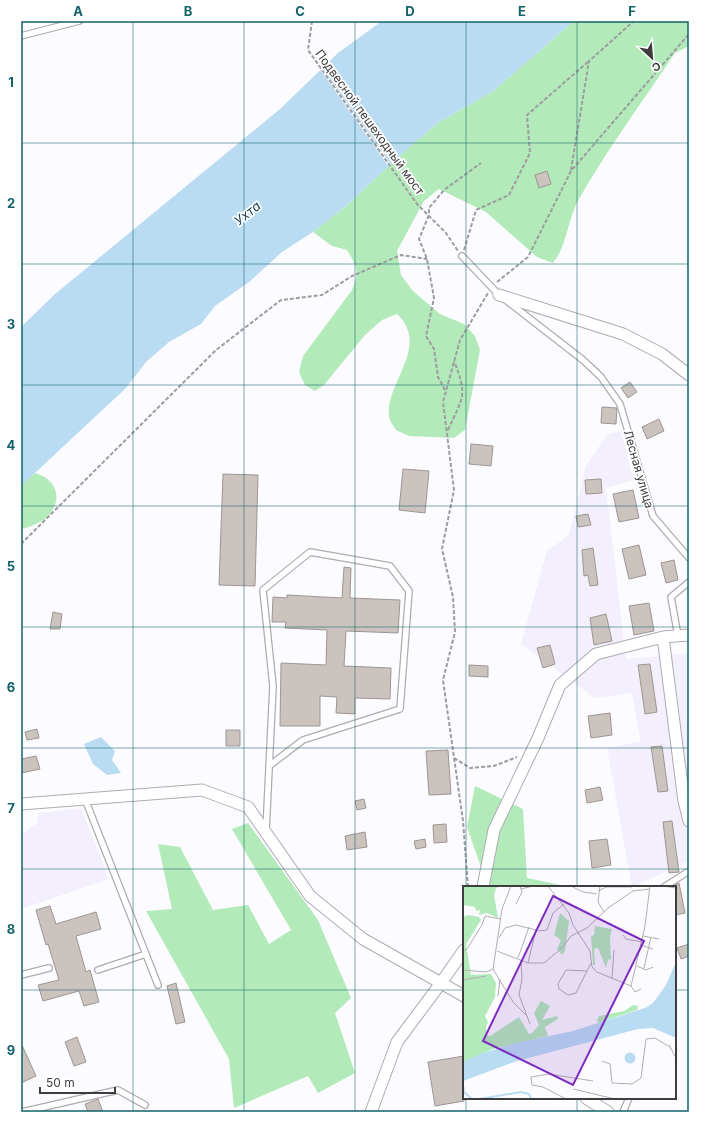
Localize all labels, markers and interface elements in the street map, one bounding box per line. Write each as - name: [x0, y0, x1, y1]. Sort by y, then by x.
- text: A: [73, 3, 83, 19]
- text: B: [184, 3, 193, 19]
- text: C: [295, 3, 305, 19]
- text: D: [405, 3, 415, 19]
- text: E: [518, 3, 526, 19]
- text: F: [628, 3, 636, 19]
- north arrow: [632, 38, 672, 78]
- street label: Подвесной пешеходный мост: [312, 46, 428, 198]
- text: С: [650, 59, 663, 75]
- text: 1: [8, 74, 14, 90]
- text: 2: [7, 195, 15, 211]
- water label: Ухта: [230, 197, 264, 229]
- text: 3: [7, 316, 15, 332]
- street label: Лесная улица: [621, 428, 657, 510]
- text: 4: [7, 437, 16, 453]
- text: 5: [7, 558, 15, 574]
- text: 6: [7, 679, 15, 695]
- text: 7: [7, 800, 15, 816]
- inset map: [463, 886, 676, 1099]
- text: 8: [7, 921, 15, 937]
- text: 9: [7, 1042, 15, 1058]
- scale bar: [40, 1069, 115, 1095]
- text: 50 m: [46, 1075, 75, 1090]

